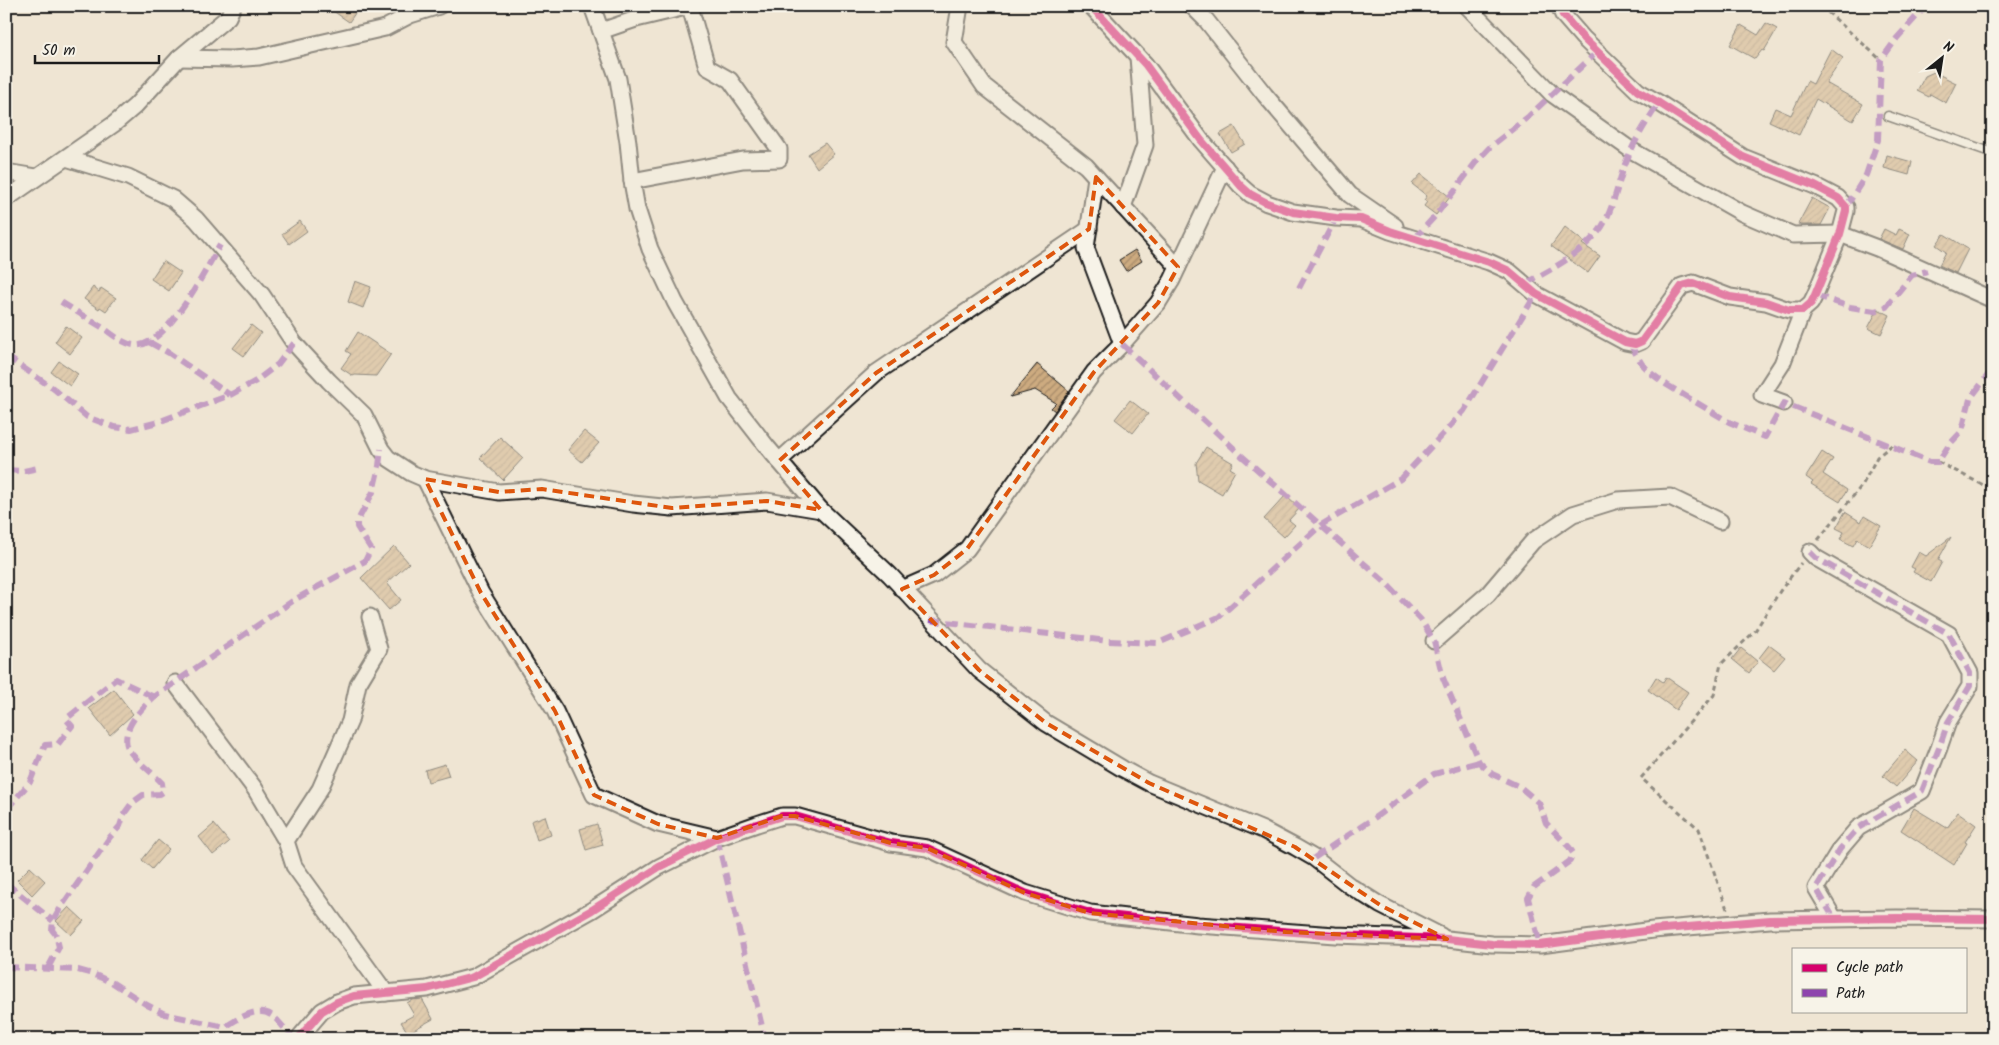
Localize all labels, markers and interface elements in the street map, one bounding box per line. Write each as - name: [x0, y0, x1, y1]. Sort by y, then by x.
- scale bar: [35, 32, 159, 64]
- north arrow: [1916, 32, 1966, 82]
- text: N: [1939, 36, 1957, 59]
- text: 50 m: [42, 39, 76, 63]
- legend: [1792, 948, 1966, 1012]
- text: Cycle path: [1836, 956, 1903, 980]
- text: Path: [1836, 982, 1865, 1006]

